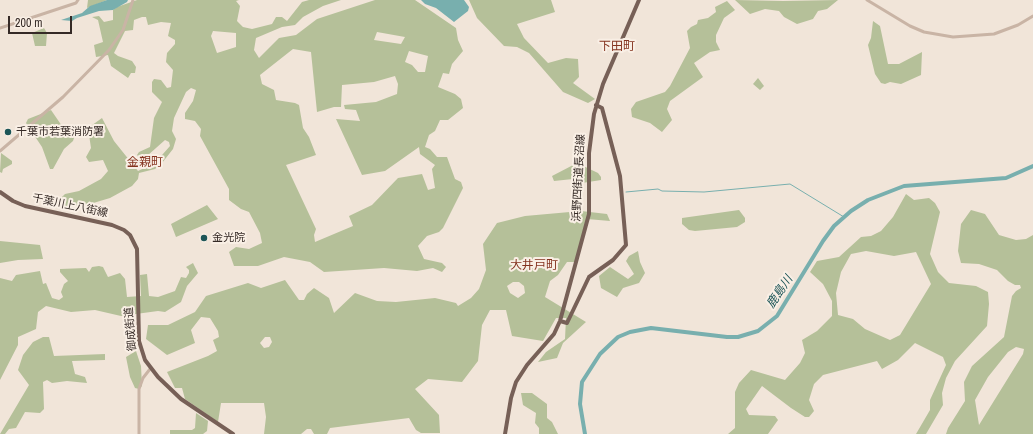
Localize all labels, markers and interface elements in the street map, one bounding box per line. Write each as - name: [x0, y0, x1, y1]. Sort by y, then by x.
- scale bar: [10, 8, 74, 34]
- text: 200 m: [15, 15, 42, 31]
- district label: 下田町: [599, 40, 635, 54]
- place label: 千葉市若葉消防署: [16, 125, 104, 139]
- marker: 千葉市若葉消防署: [3, 127, 13, 137]
- street label: 浜野四街道長沼線: [570, 134, 588, 222]
- district label: 金親町: [127, 156, 163, 170]
- street label: 千葉川上八街線: [31, 192, 109, 220]
- place label: 金光院: [212, 231, 245, 245]
- marker: 金光院: [199, 233, 209, 243]
- district label: 大井戸町: [510, 259, 558, 273]
- water label: 鹿島川: [764, 273, 796, 311]
- street label: 御成街道: [123, 307, 139, 351]

